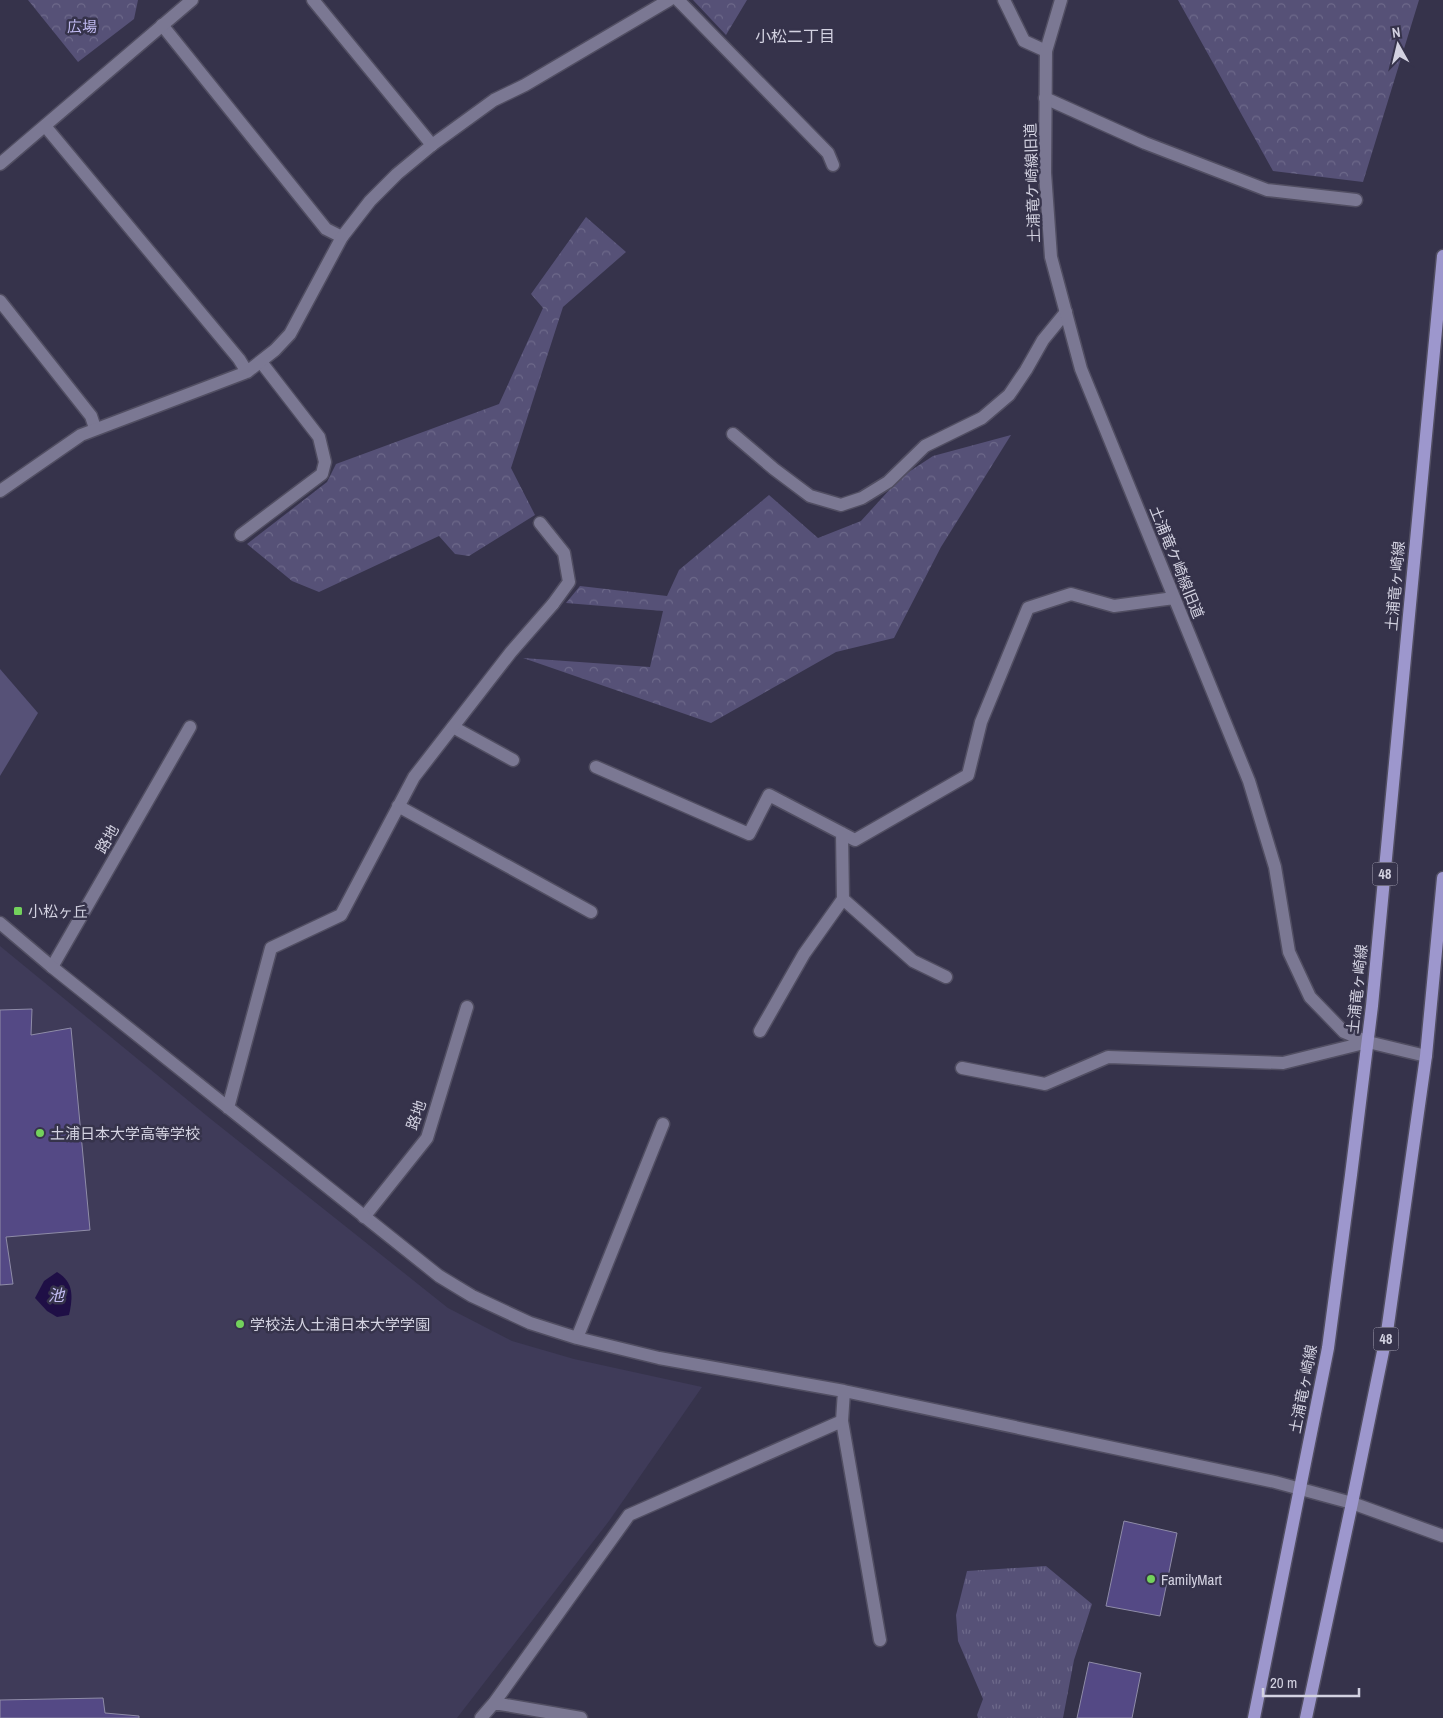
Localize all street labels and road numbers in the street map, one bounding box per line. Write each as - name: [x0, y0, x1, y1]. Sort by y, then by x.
- street label: 土浦竜ケ崎線旧道: [1019, 123, 1045, 243]
- street label: 土浦竜ケ崎線旧道: [1145, 502, 1209, 622]
- street label: 土浦竜ヶ崎線: [1381, 540, 1409, 632]
- street label: 路地: [90, 821, 124, 857]
- road number: 48: [1372, 862, 1398, 886]
- street label: 土浦竜ヶ崎線: [1342, 943, 1372, 1035]
- street label: 路地: [401, 1097, 431, 1133]
- road number: 48: [1374, 1328, 1398, 1350]
- street label: 土浦竜ヶ崎線: [1284, 1343, 1322, 1435]

